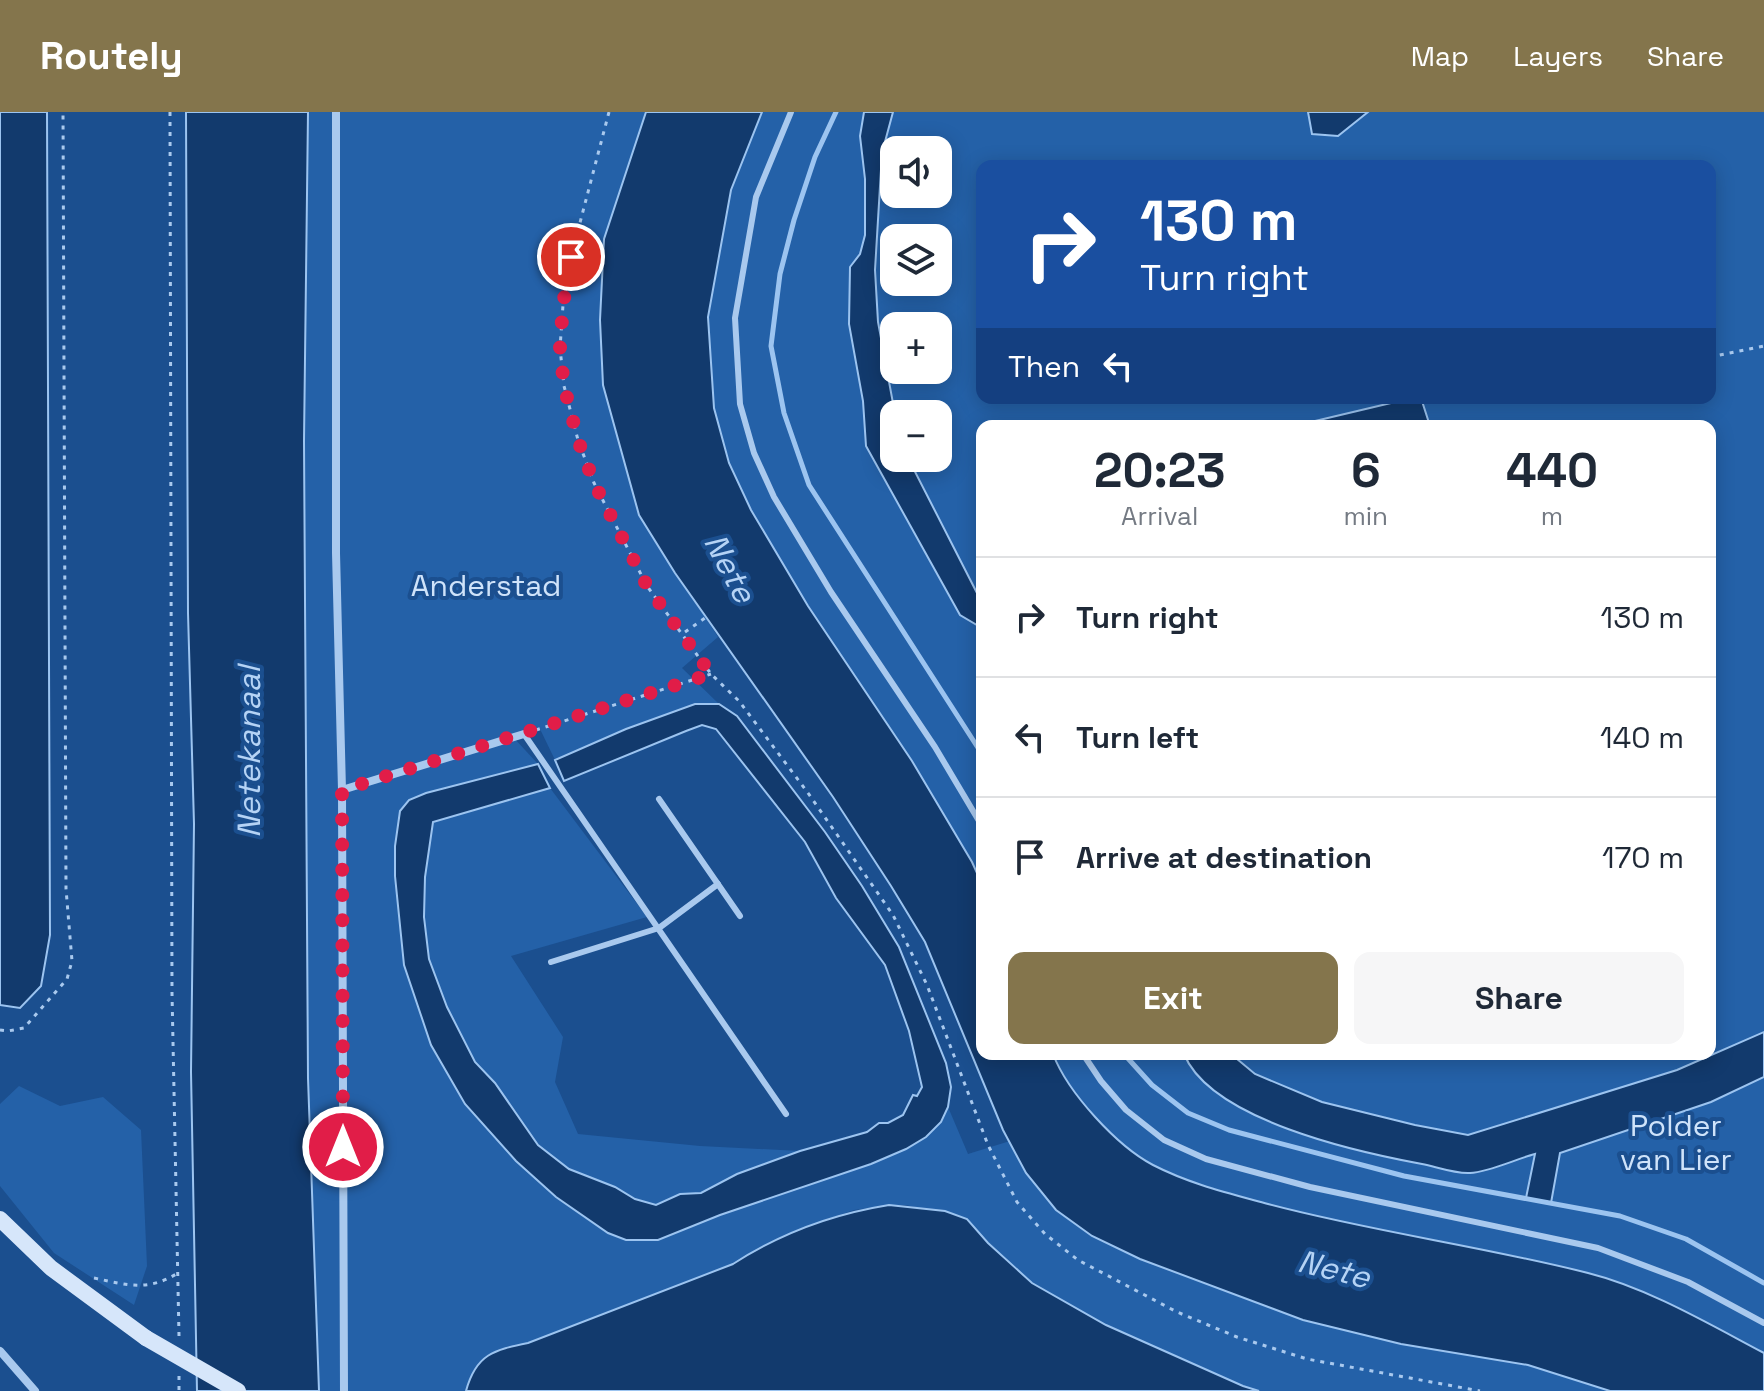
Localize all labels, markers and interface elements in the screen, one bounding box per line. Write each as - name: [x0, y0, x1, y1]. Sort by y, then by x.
- text: Routely: [40, 32, 183, 80]
- text: Map: [1411, 38, 1469, 74]
- text: Layers: [1513, 38, 1603, 74]
- text: Share: [1647, 38, 1724, 74]
- map controls: [880, 136, 952, 472]
- button: sound: [880, 136, 952, 208]
- text: 130 m: [1140, 185, 1298, 256]
- icon: right: [1008, 192, 1112, 296]
- pin: [537, 223, 605, 291]
- button: layers: [880, 224, 952, 296]
- icon: arrive: [549, 235, 593, 279]
- text: Turn right: [1140, 255, 1309, 301]
- button: +: [880, 312, 952, 384]
- icon: left: [1096, 344, 1140, 388]
- text: Then: [1008, 347, 1080, 386]
- button: −: [880, 400, 952, 472]
- text: 20:23: [1094, 440, 1226, 501]
- text: 6: [1351, 440, 1381, 501]
- text: 440: [1506, 440, 1598, 501]
- text: Arrival: [1121, 499, 1198, 533]
- text: min: [1343, 499, 1388, 533]
- text: m: [1541, 499, 1563, 533]
- water label: Nete: [695, 527, 765, 610]
- park label: Anderstad: [411, 566, 561, 605]
- icon: right: [1008, 595, 1052, 639]
- text: Turn right: [1076, 598, 1219, 637]
- text: 130 m: [1601, 598, 1684, 637]
- water label: Netekanaal: [229, 663, 269, 838]
- icon: left: [1008, 715, 1052, 759]
- text: Turn left: [1076, 718, 1199, 757]
- text: 140 m: [1600, 718, 1684, 757]
- icon: arrive: [1008, 835, 1052, 879]
- text: Arrive at destination: [1076, 838, 1372, 877]
- text: 170 m: [1602, 838, 1684, 877]
- button: Exit: [1008, 952, 1338, 1044]
- button: Share: [1354, 952, 1684, 1044]
- position arrow: [301, 1105, 385, 1189]
- park label: Polder van Lier: [1620, 1106, 1732, 1179]
- water label: Nete: [1294, 1241, 1375, 1297]

